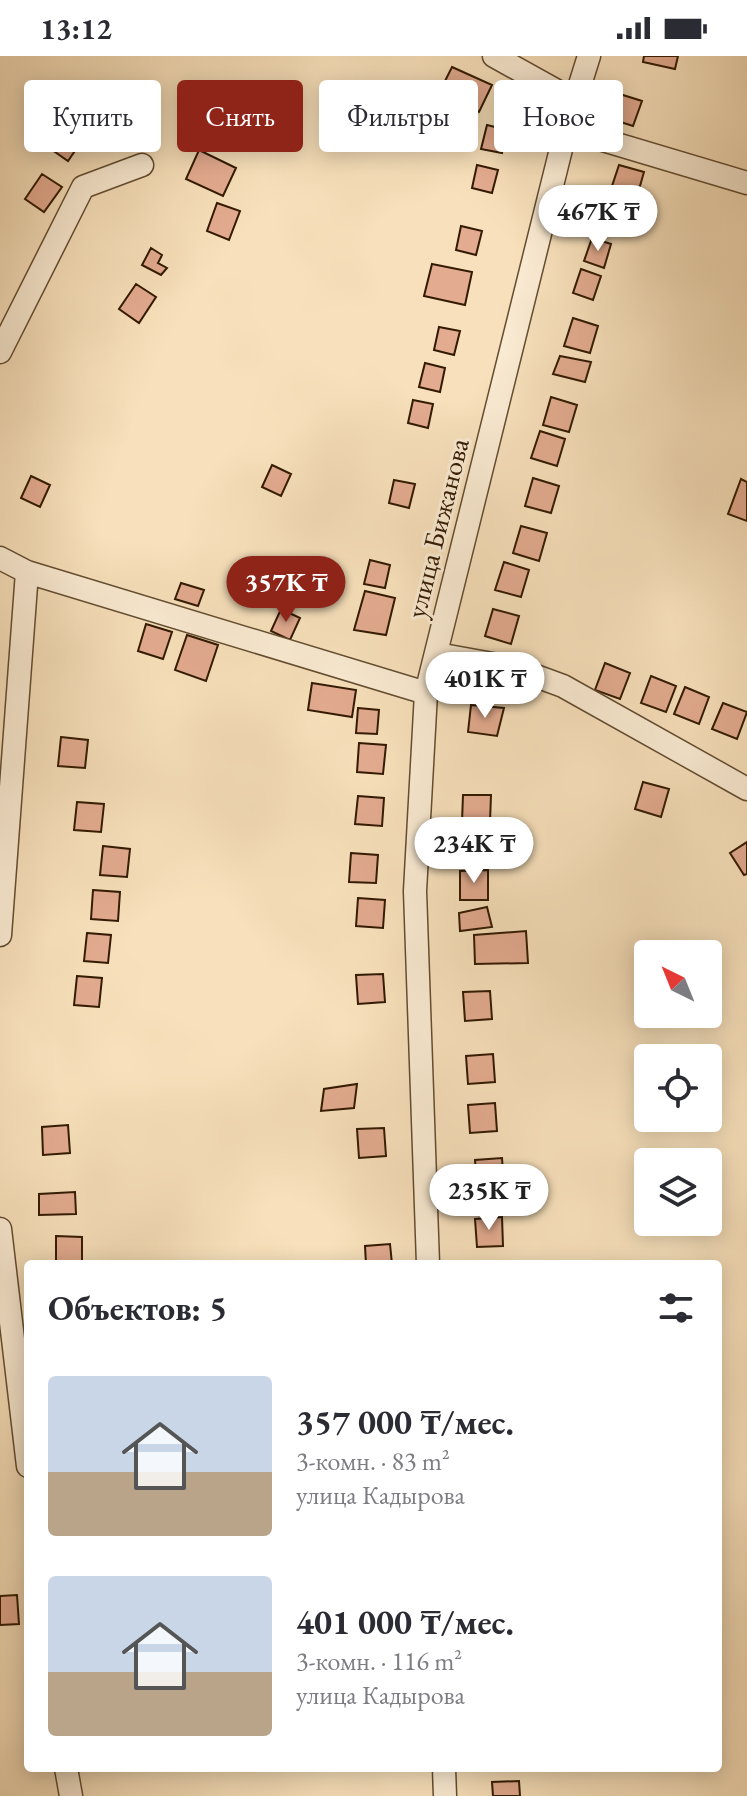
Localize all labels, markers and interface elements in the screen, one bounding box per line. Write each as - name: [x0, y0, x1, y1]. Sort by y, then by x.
- text: 13:12: [40, 9, 112, 48]
- chip: Купить: [24, 80, 161, 152]
- chip: Снять: [177, 80, 303, 152]
- chip: Фильтры: [319, 80, 478, 152]
- chip: Новое: [494, 80, 623, 152]
- pin: 467K ₸: [533, 185, 663, 253]
- text: 467K ₸: [556, 194, 640, 228]
- street label: улица Бижанова: [397, 434, 477, 622]
- pin: 357K ₸: [221, 556, 351, 624]
- text: 357K ₸: [244, 565, 328, 599]
- pin: 401K ₸: [420, 652, 550, 720]
- text: 401K ₸: [443, 661, 527, 695]
- pin: 234K ₸: [409, 817, 539, 885]
- text: 234K ₸: [432, 826, 516, 860]
- north arrow: [634, 940, 722, 1028]
- map controls: [634, 940, 722, 1236]
- button: locate: [634, 1044, 722, 1132]
- button: layers: [634, 1148, 722, 1236]
- pin: 235K ₸: [424, 1164, 554, 1232]
- text: 235K ₸: [447, 1173, 531, 1207]
- text: Объектов: 5: [48, 1286, 227, 1330]
- icon: filters: [654, 1286, 698, 1330]
- text: 357 000 ₸/мес.: [296, 1400, 514, 1444]
- icon: home: [112, 1408, 208, 1504]
- text: 3-комн. · 83 m²: [296, 1444, 450, 1478]
- text: улица Кадырова: [296, 1478, 465, 1512]
- text: 401 000 ₸/мес.: [296, 1600, 514, 1644]
- icon: home: [112, 1608, 208, 1704]
- text: 3-комн. · 116 m²: [296, 1644, 462, 1678]
- text: улица Кадырова: [296, 1678, 465, 1712]

